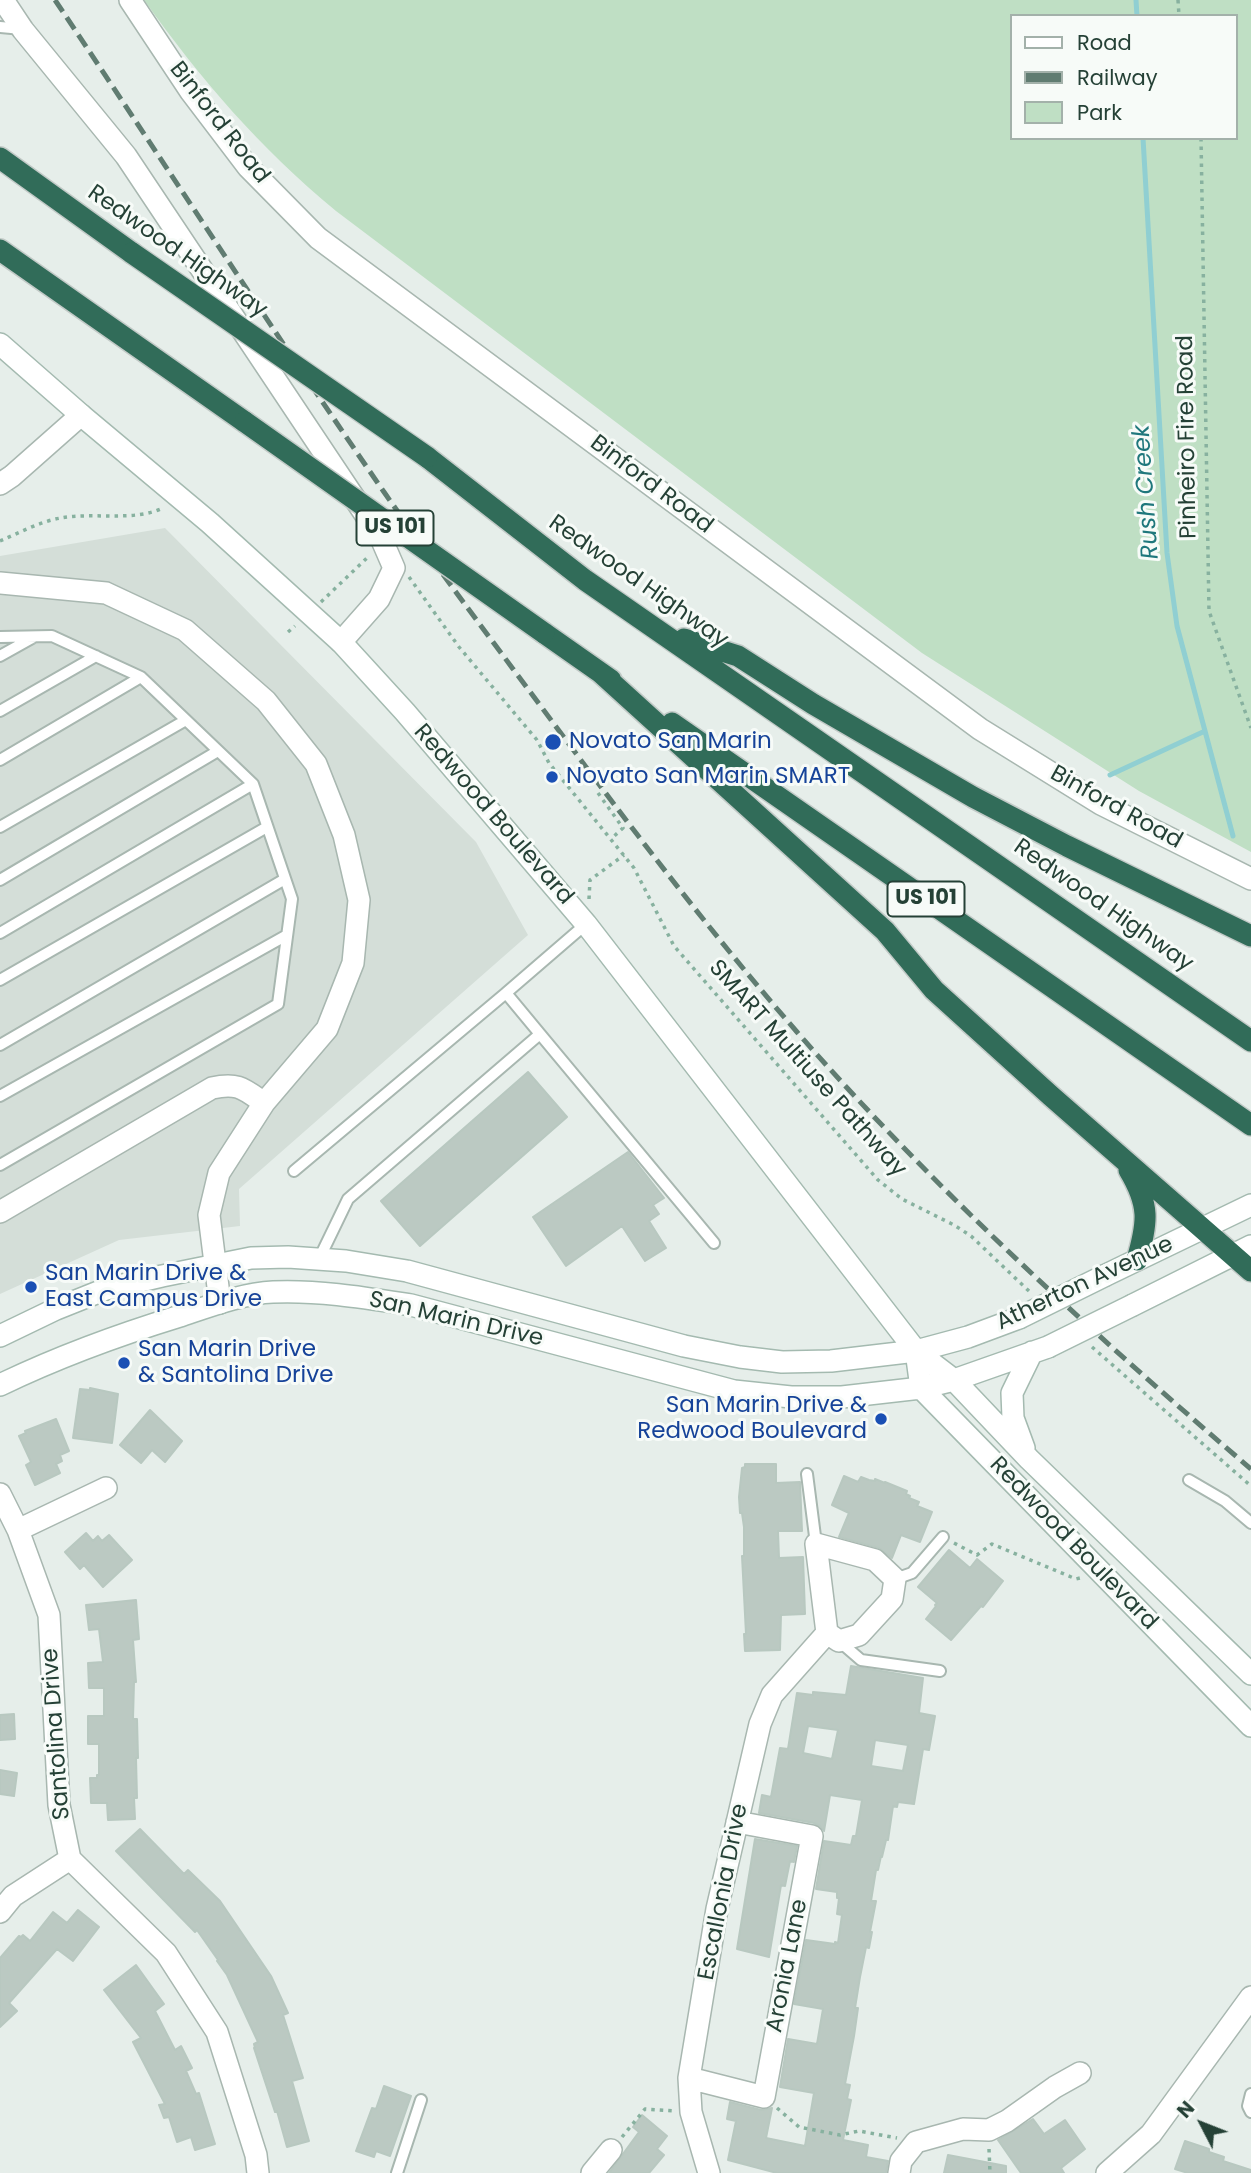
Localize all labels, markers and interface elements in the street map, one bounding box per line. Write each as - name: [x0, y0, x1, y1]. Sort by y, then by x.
- legend: [1010, 14, 1237, 140]
- text: Road: [1077, 28, 1132, 57]
- street label: Binford Road: [163, 57, 275, 189]
- text: Railway: [1077, 63, 1158, 92]
- text: Park: [1077, 98, 1122, 127]
- street label: Redwood Highway: [82, 180, 272, 324]
- street label: Pinheiro Fire Road: [1172, 335, 1204, 539]
- water label: Rush Creek: [1128, 424, 1166, 560]
- street label: Binford Road: [584, 430, 718, 540]
- road number: US 101: [356, 510, 434, 546]
- street label: Redwood Highway: [543, 510, 733, 654]
- street label: Redwood Boulevard: [407, 719, 579, 911]
- place label: Novato San Marin: [569, 728, 772, 756]
- marker: Novato San Marin: [543, 732, 563, 752]
- street label: Binford Road: [1045, 760, 1187, 856]
- place label: Novato San Marin SMART: [566, 763, 850, 791]
- marker: Novato San Marin SMART: [544, 769, 560, 785]
- street label: Redwood Highway: [1008, 834, 1198, 978]
- road number: US 101: [888, 881, 964, 916]
- street label: SMART Multiuse Pathway: [702, 955, 912, 1183]
- street label: Atherton Avenue: [992, 1231, 1178, 1337]
- place label: San Marin Drive & East Campus Drive: [45, 1260, 262, 1314]
- marker: San Marin Drive & East Campus Drive: [23, 1279, 39, 1295]
- street label: San Marin Drive: [366, 1287, 546, 1353]
- place label: San Marin Drive & Santolina Drive: [138, 1336, 333, 1390]
- marker: San Marin Drive & Santolina Drive: [116, 1355, 132, 1371]
- place label: San Marin Drive & Redwood Boulevard: [637, 1392, 867, 1446]
- marker: San Marin Drive & Redwood Boulevard: [873, 1411, 889, 1427]
- street label: Redwood Boulevard: [983, 1452, 1163, 1636]
- street label: Santolina Drive: [37, 1647, 77, 1821]
- street label: Escallonia Drive: [693, 1801, 755, 1983]
- street label: Aronia Lane: [762, 1897, 814, 2035]
- north arrow: [1167, 2089, 1237, 2159]
- text: N: [1171, 2095, 1201, 2124]

